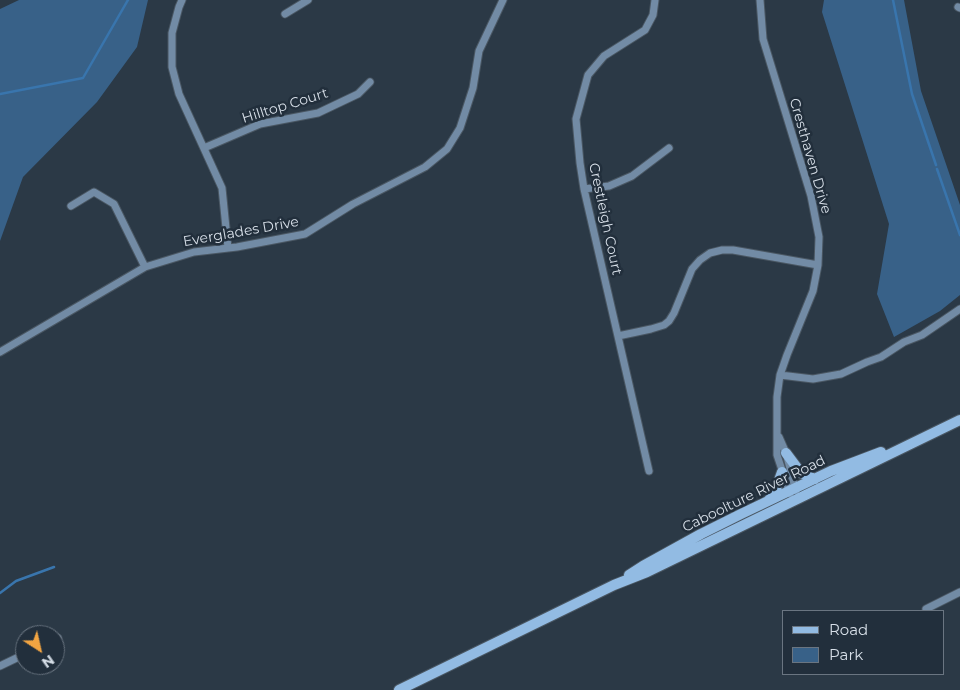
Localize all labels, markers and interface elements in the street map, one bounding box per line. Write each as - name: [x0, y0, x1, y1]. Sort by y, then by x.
- street label: Hilltop Court: [240, 85, 330, 127]
- street label: Cresthaven Drive: [785, 96, 835, 216]
- street label: Crestleigh Court: [585, 161, 625, 277]
- street label: Everglades Drive: [182, 214, 300, 250]
- street label: Caboolture River Road: [680, 452, 828, 536]
- legend: [782, 610, 945, 675]
- text: Road: [829, 620, 868, 639]
- north arrow: [15, 625, 65, 675]
- text: Park: [829, 645, 863, 664]
- text: N: [38, 651, 58, 672]

